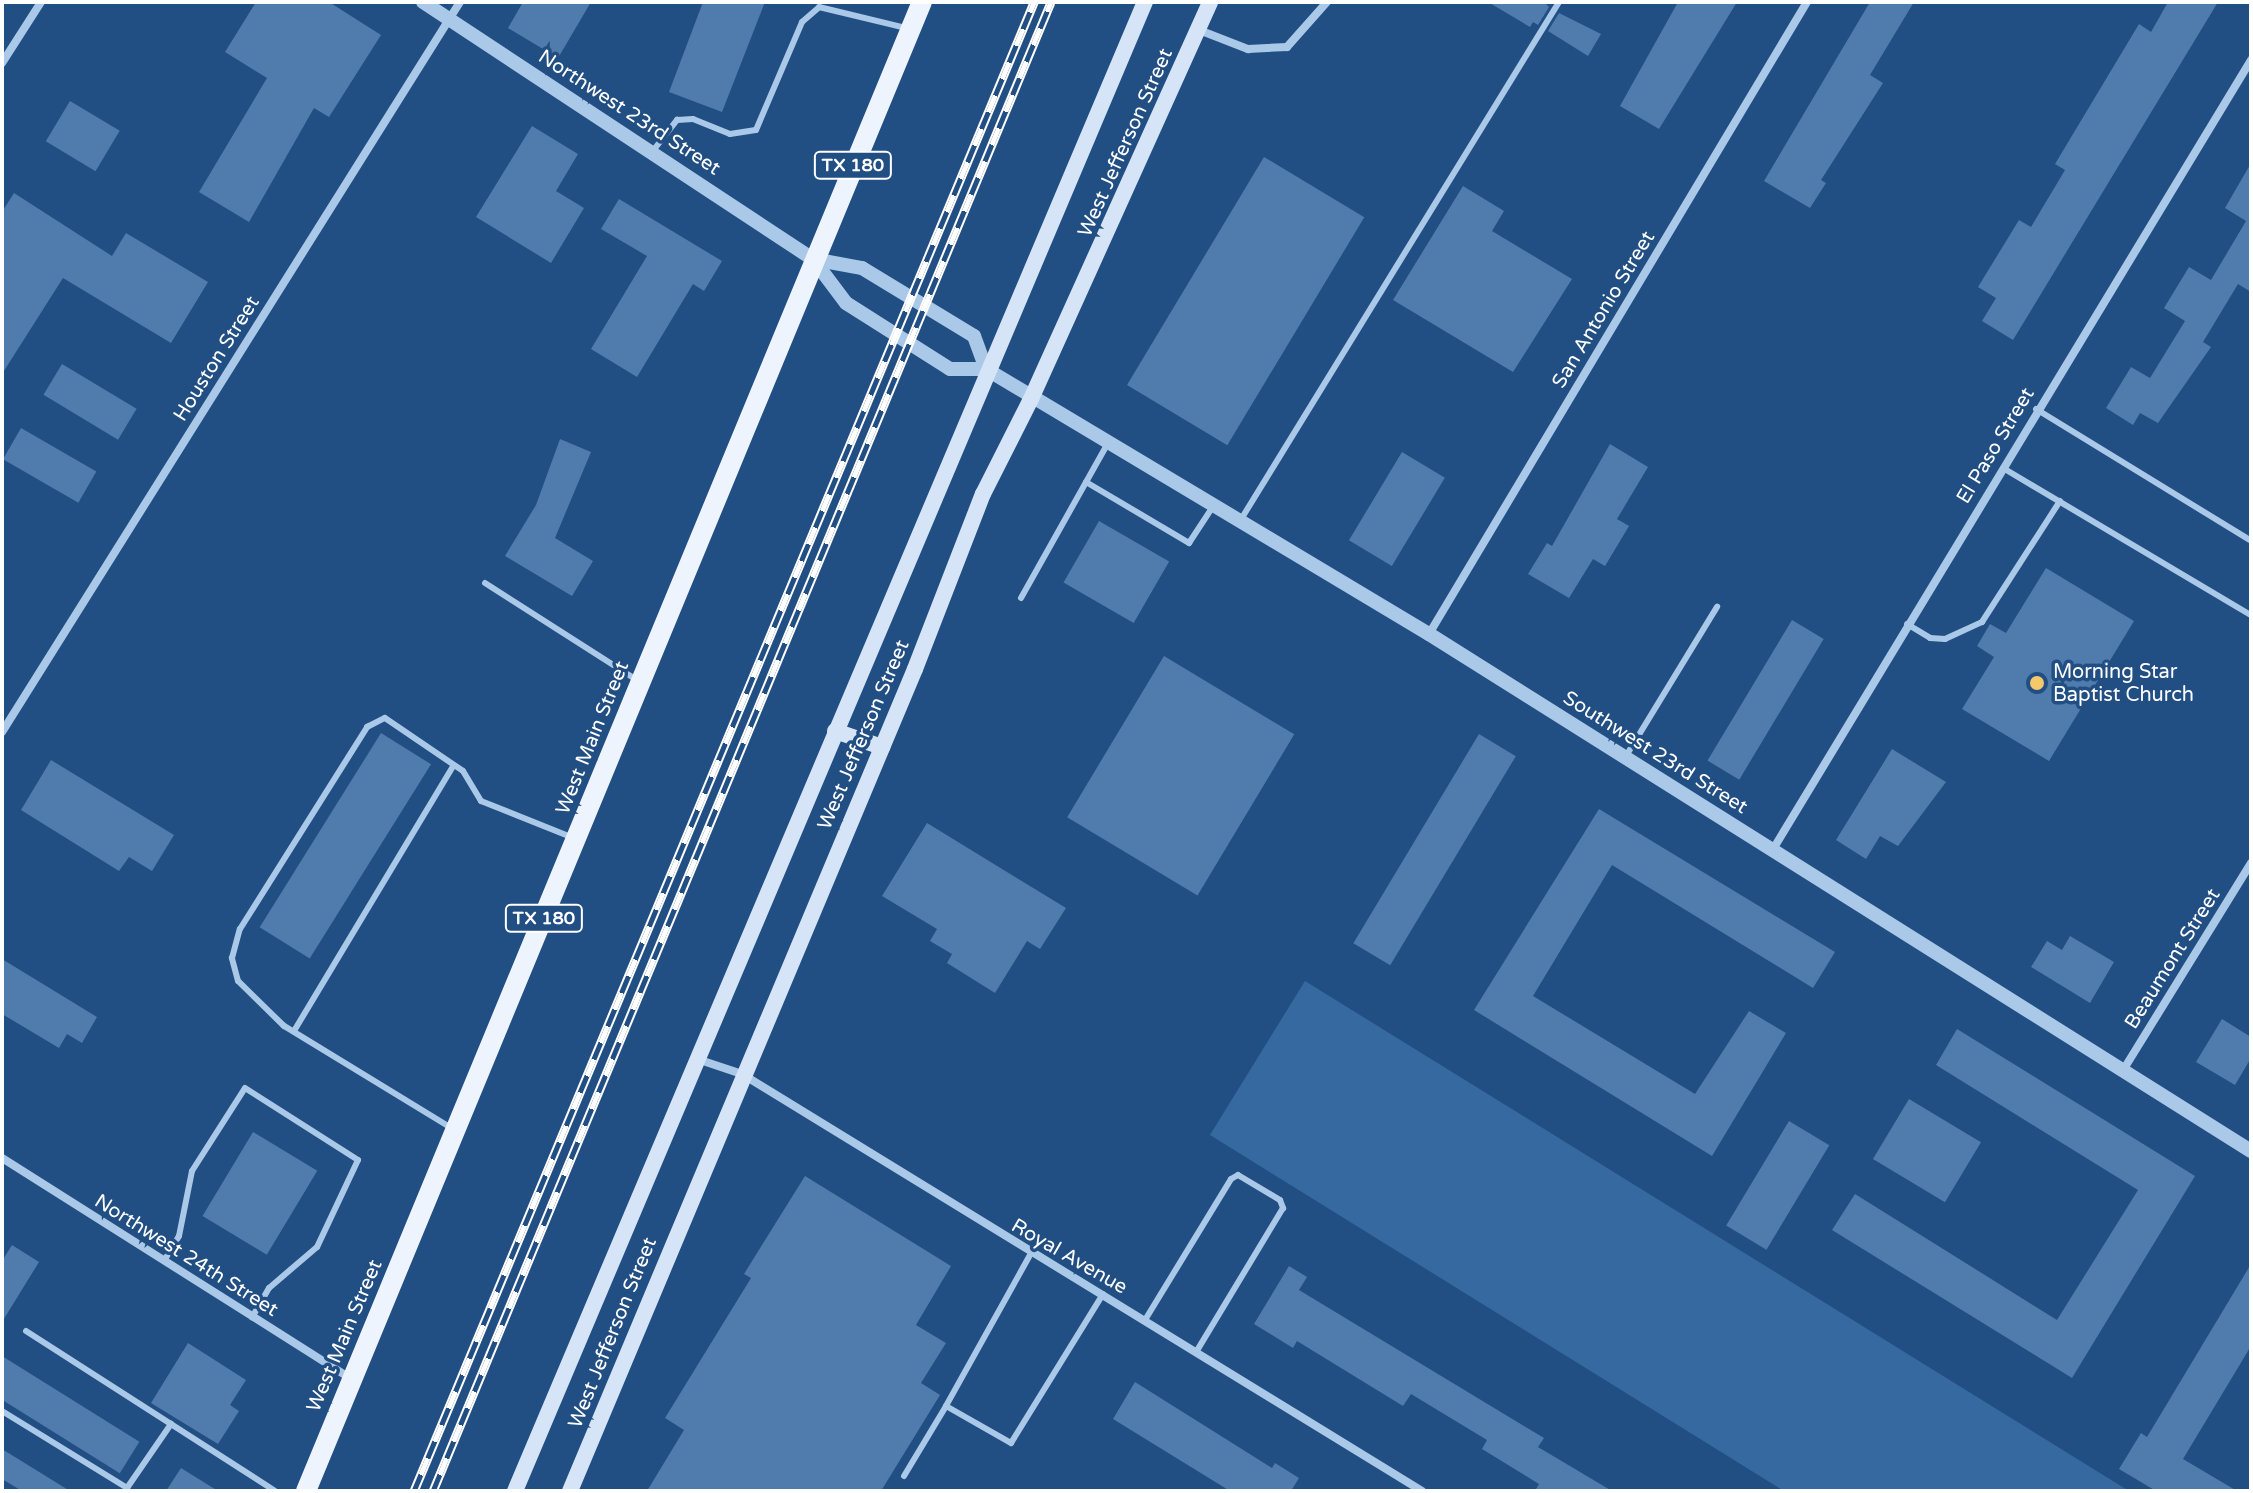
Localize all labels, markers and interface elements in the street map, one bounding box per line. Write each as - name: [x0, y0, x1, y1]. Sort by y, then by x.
- street label: Northwest 23rd Street: [534, 45, 724, 181]
- street label: West Jefferson Street: [1074, 45, 1178, 241]
- road number: TX 180: [813, 151, 893, 179]
- street label: San Antonio Street: [1548, 227, 1660, 393]
- street label: Houston Street: [169, 292, 265, 426]
- street label: El Paso Street: [1952, 384, 2040, 508]
- street label: West Jefferson Street: [813, 637, 915, 833]
- street label: West Main Street: [551, 658, 635, 818]
- place label: Morning Star Baptist Church: [2053, 660, 2194, 707]
- marker: Morning Star Baptist Church: [2028, 674, 2046, 692]
- street label: Southwest 23rd Street: [1558, 686, 1752, 820]
- street label: Beaumont Street: [2120, 884, 2226, 1034]
- road number: TX 180: [504, 904, 584, 932]
- street label: Northwest 24th Street: [90, 1190, 282, 1322]
- street label: Royal Avenue: [1007, 1214, 1131, 1300]
- street label: West Jefferson Street: [564, 1234, 662, 1432]
- street label: West Main Street: [302, 1256, 388, 1416]

